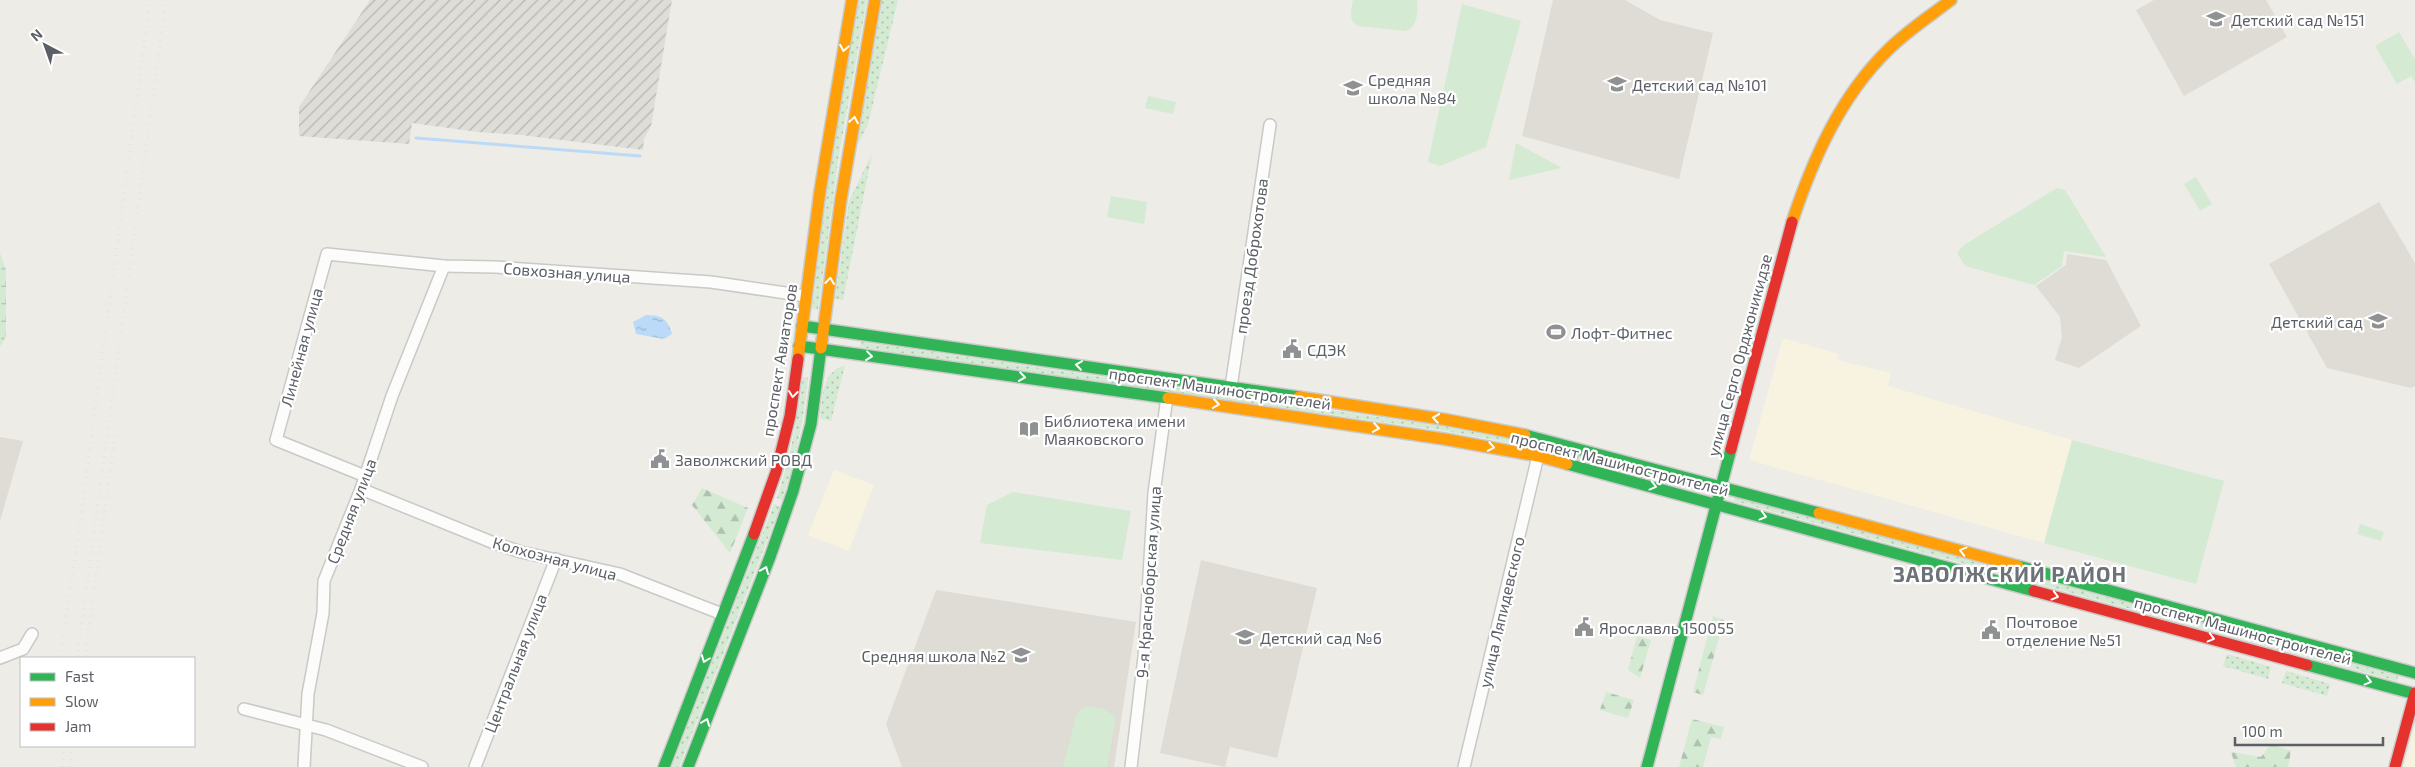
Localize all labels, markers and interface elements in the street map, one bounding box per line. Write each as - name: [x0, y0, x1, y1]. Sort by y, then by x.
- school or university icon: Детский сад №151: [2205, 8, 2227, 30]
- place label: Детский сад №151: [2231, 10, 2365, 29]
- north arrow: [20, 20, 70, 70]
- text: N: [27, 25, 46, 45]
- one-way arrow: [839, 44, 849, 52]
- place label: Средняя школа №84: [1368, 70, 1457, 107]
- school or university icon: Детский сад №101: [1606, 73, 1628, 95]
- place label: Детский сад №101: [1632, 75, 1767, 94]
- school or university icon: Средняя школа №84: [1342, 77, 1364, 99]
- one-way arrow: [849, 116, 859, 125]
- street label: проезд Доброхотова: [1231, 177, 1271, 335]
- street label: улица Серго Орджоникидзе: [1703, 252, 1776, 459]
- street label: Совхозная улица: [503, 258, 631, 287]
- one-way arrow: [824, 277, 835, 285]
- street label: проспект Авиаторов: [758, 282, 800, 438]
- street label: Линейная улица: [276, 285, 327, 409]
- school or university icon: Детский сад: [2367, 310, 2389, 332]
- place label: Детский сад: [2271, 312, 2363, 331]
- sports icon: Лофт-Фитнес: [1545, 321, 1567, 343]
- place label: Лофт-Фитнес: [1571, 323, 1673, 342]
- public building icon: СДЭК: [1281, 338, 1303, 360]
- place label: СДЭК: [1307, 340, 1346, 359]
- one-way arrow: [865, 350, 874, 360]
- one-way arrow: [1075, 361, 1083, 371]
- street label: проспект Машиностроителей: [1108, 363, 1332, 413]
- one-way arrow: [1017, 371, 1026, 381]
- one-way arrow: [788, 390, 799, 398]
- one-way arrow: [1212, 398, 1220, 409]
- place label: Библиотека имени Маяковского: [1044, 411, 1186, 448]
- one-way arrow: [1432, 413, 1440, 423]
- library icon: Библиотека имени Маяковского: [1018, 418, 1040, 440]
- one-way arrow: [1372, 422, 1381, 432]
- street label: проспект Машиностроителей: [1509, 427, 1731, 499]
- one-way arrow: [1487, 441, 1496, 452]
- public building icon: Заволжский РОВД: [649, 448, 671, 470]
- place label: Заволжский РОВД: [675, 450, 812, 469]
- street label: Средняя улица: [322, 456, 381, 567]
- one-way arrow: [1648, 481, 1656, 491]
- street label: 9-я Красноборская улица: [1132, 485, 1165, 679]
- one-way arrow: [1758, 511, 1766, 521]
- street label: Колхозная улица: [491, 532, 619, 585]
- street label: улица Ляпидевского: [1474, 535, 1529, 690]
- one-way arrow: [1959, 546, 1967, 556]
- district label: ЗАВОЛЖСКИЙ РАЙОН: [1893, 561, 2127, 586]
- one-way arrow: [759, 566, 769, 575]
- one-way arrow: [2050, 590, 2059, 601]
- street label: Центральная улица: [480, 591, 551, 736]
- street label: проспект Машиностроителей: [2132, 592, 2354, 668]
- place label: Почтовое отделение №51: [2006, 612, 2121, 649]
- public building icon: Ярославль 150055: [1573, 616, 1595, 638]
- place label: Ярославль 150055: [1599, 618, 1734, 637]
- public building icon: Почтовое отделение №51: [1980, 619, 2002, 641]
- school or university icon: Детский сад №6: [1234, 626, 1256, 648]
- place label: Детский сад №6: [1260, 628, 1382, 647]
- one-way arrow: [2207, 633, 2215, 643]
- school or university icon: Средняя школа №2: [1010, 644, 1032, 666]
- place label: Средняя школа №2: [862, 646, 1006, 665]
- one-way arrow: [701, 654, 711, 663]
- legend: [20, 657, 195, 747]
- text: Fast: [65, 667, 95, 685]
- one-way arrow: [2364, 675, 2373, 686]
- text: Slow: [65, 692, 99, 710]
- scale bar: [2235, 714, 2382, 746]
- text: Jam: [65, 717, 91, 735]
- one-way arrow: [700, 718, 710, 726]
- text: 100 m: [2242, 722, 2283, 740]

